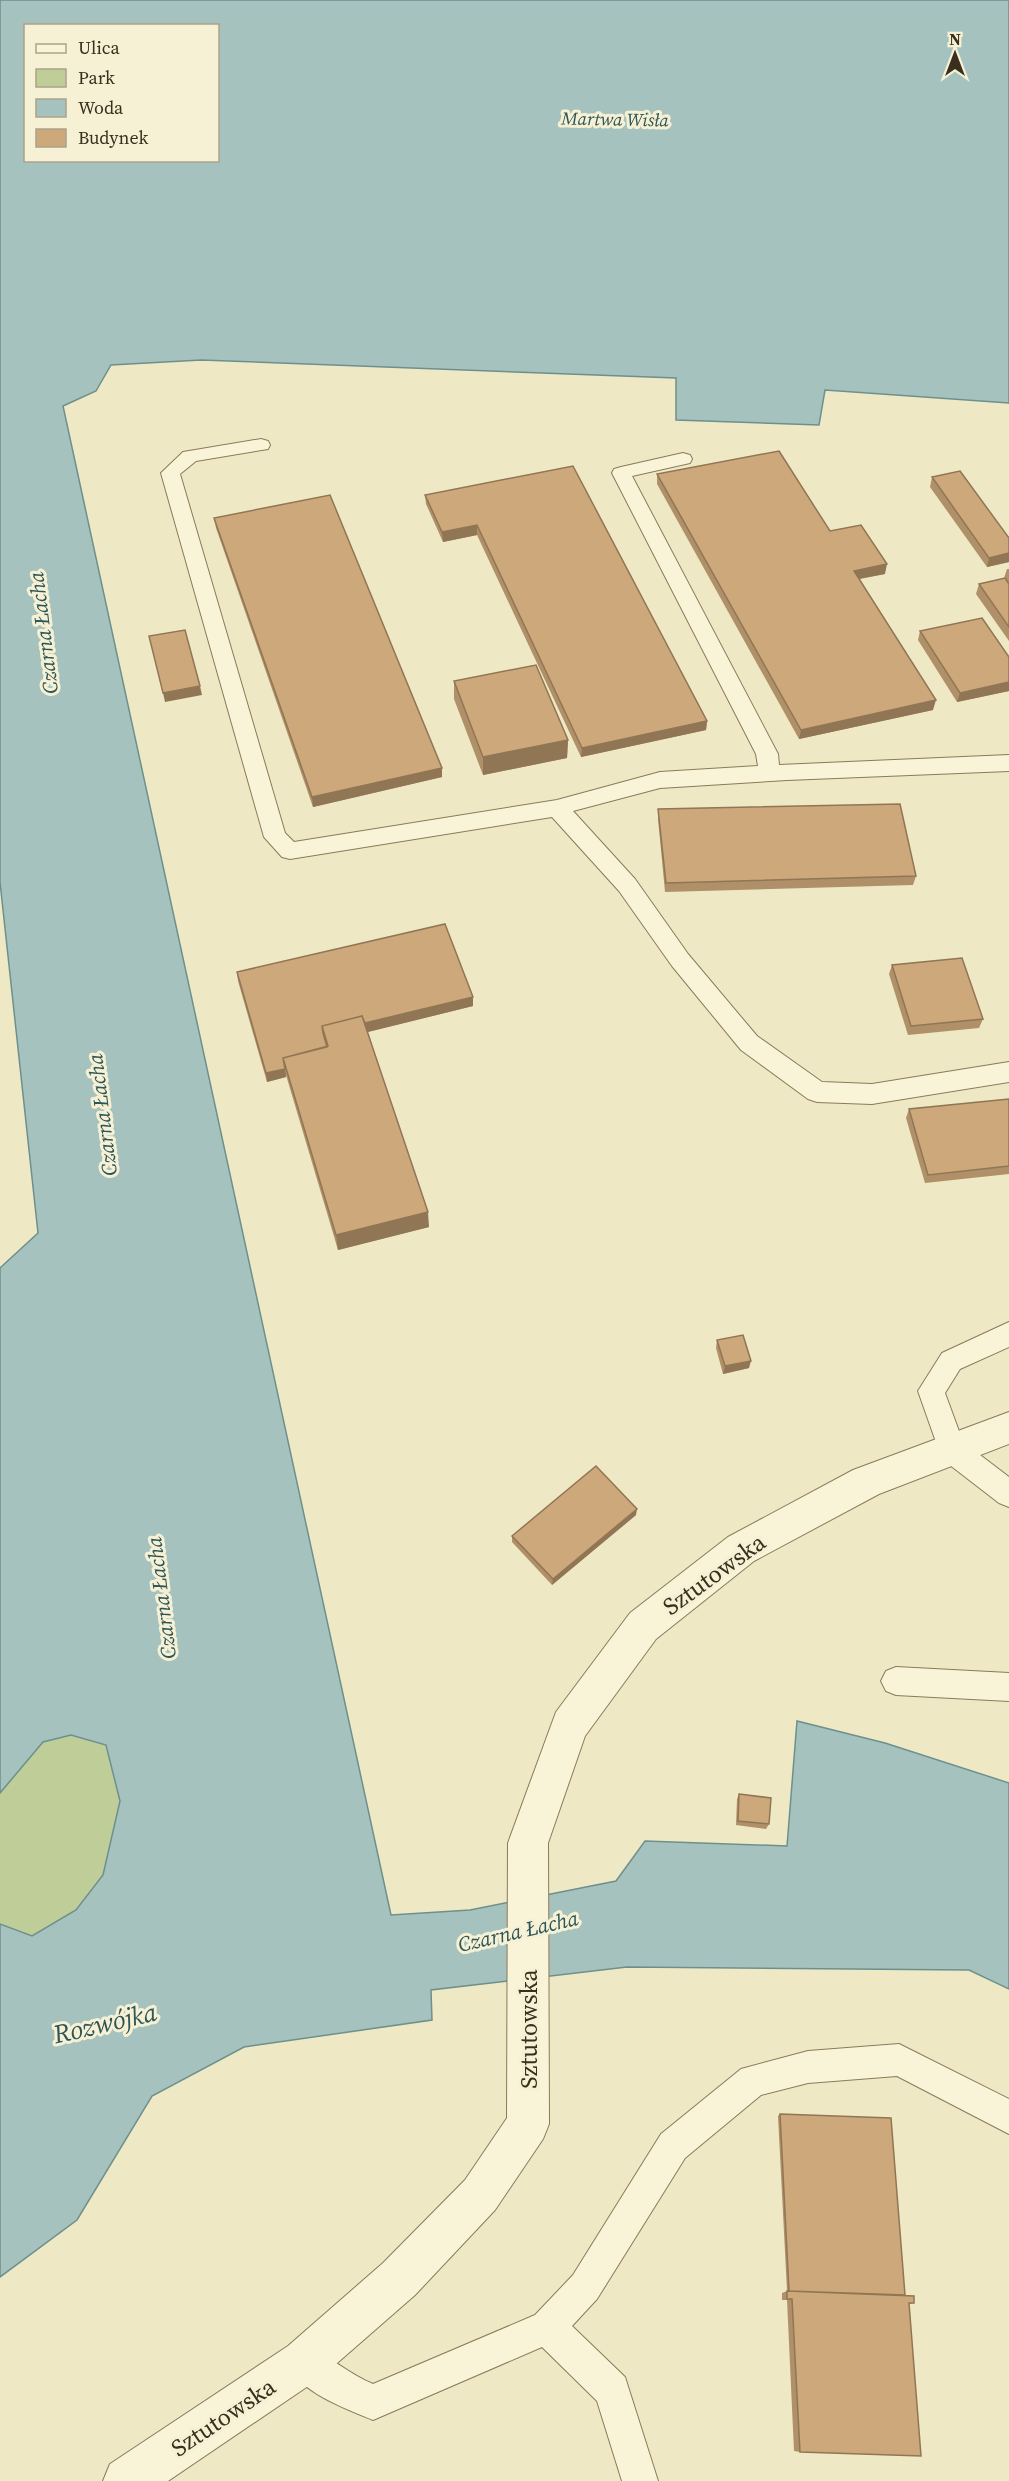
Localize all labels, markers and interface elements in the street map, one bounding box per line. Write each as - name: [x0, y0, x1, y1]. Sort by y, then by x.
- legend: [24, 24, 219, 162]
- north arrow: [925, 24, 985, 84]
- text: N: [949, 28, 961, 50]
- text: Ulica: [78, 35, 121, 60]
- text: Park: [78, 65, 115, 90]
- text: Woda: [78, 95, 124, 120]
- water label: Martwa Wisła: [560, 106, 669, 132]
- text: Budynek: [78, 125, 148, 150]
- water label: Czarna Łacha: [21, 570, 65, 696]
- water label: Czarna Łacha: [80, 1052, 124, 1178]
- street label: Sztutowska: [656, 1525, 773, 1623]
- water label: Czarna Łacha: [139, 1535, 183, 1661]
- water label: Czarna Łacha: [455, 1903, 581, 1959]
- street label: Sztutowska: [512, 1968, 545, 2089]
- water label: Rozwójka: [49, 1994, 161, 2053]
- street label: Sztutowska: [164, 2369, 282, 2464]

